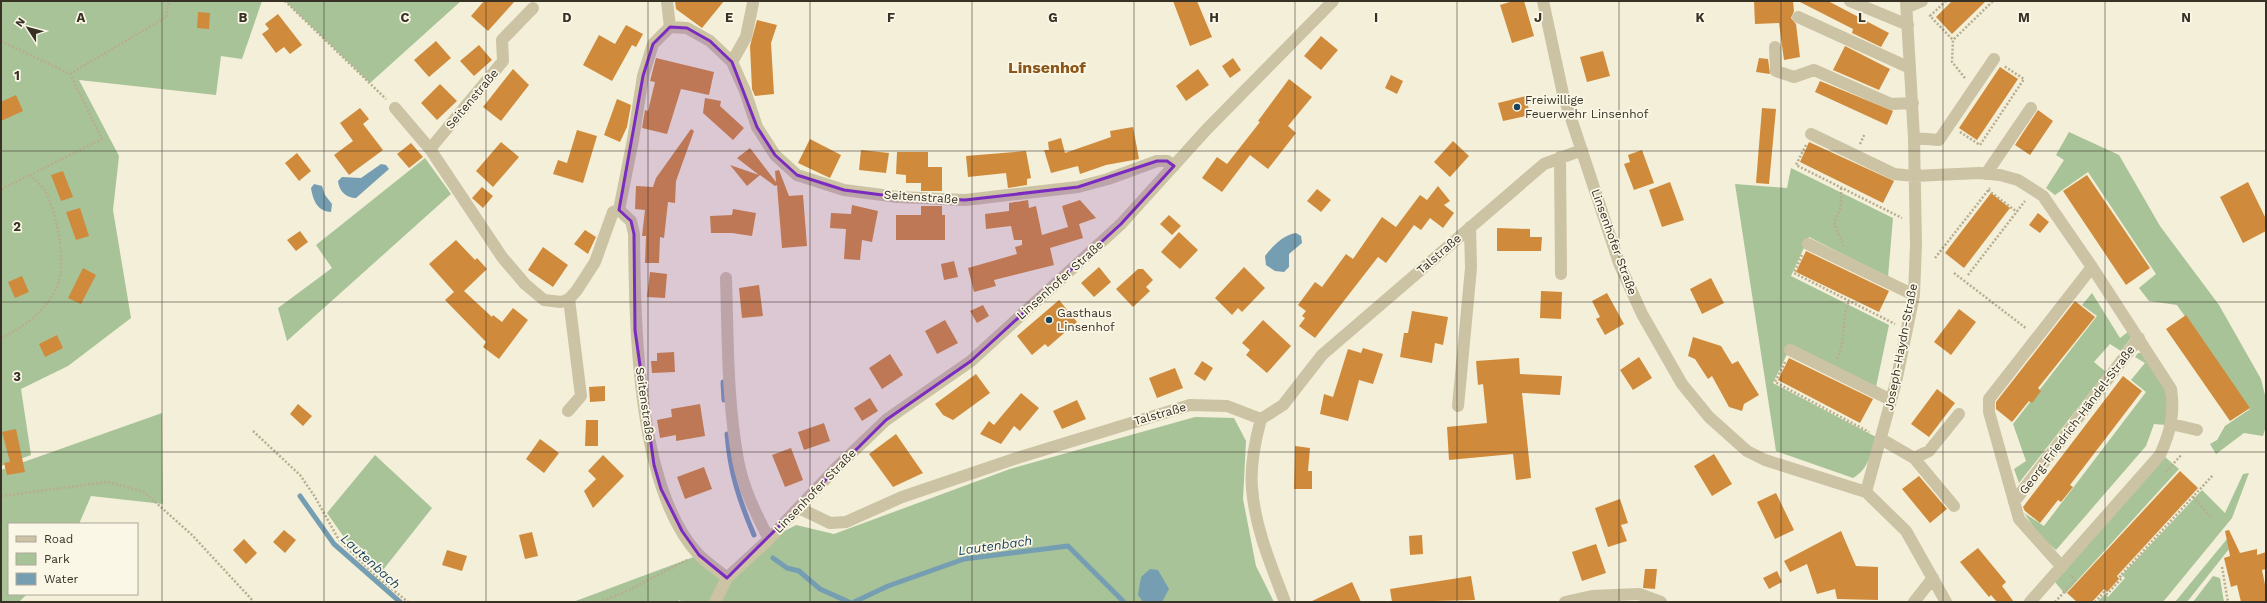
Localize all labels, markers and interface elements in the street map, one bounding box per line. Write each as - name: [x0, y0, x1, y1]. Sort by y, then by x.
- north arrow: [8, 8, 48, 48]
- text: A: [77, 10, 86, 25]
- text: B: [239, 10, 248, 25]
- text: C: [401, 10, 410, 25]
- text: D: [562, 10, 572, 25]
- text: E: [725, 10, 733, 25]
- text: F: [887, 10, 895, 25]
- text: G: [1048, 10, 1058, 25]
- text: H: [1209, 10, 1219, 25]
- text: I: [1374, 10, 1378, 25]
- text: J: [1534, 10, 1542, 25]
- text: K: [1695, 10, 1705, 25]
- text: L: [1858, 10, 1866, 25]
- text: M: [2018, 10, 2030, 25]
- text: N: [2181, 10, 2191, 25]
- text: N: [13, 15, 28, 30]
- district label: Linsenhof: [1008, 58, 1086, 77]
- street label: Seitenstraße: [443, 66, 501, 132]
- text: 1: [14, 68, 20, 83]
- place label: Freiwillige Feuerwehr Linsenhof: [1525, 93, 1649, 121]
- marker: Freiwillige Feuerwehr Linsenhof: [1512, 102, 1522, 112]
- street label: Seitenstraße: [883, 187, 959, 207]
- street label: Linsenhofer Straße: [1588, 187, 1640, 297]
- text: 2: [13, 219, 21, 234]
- street label: Talstraße: [1414, 231, 1464, 277]
- street label: Linsenhofer Straße: [1014, 237, 1106, 323]
- street label: Joseph-Haydn-Straße: [1882, 282, 1920, 412]
- place label: Gasthaus Linsenhof: [1057, 306, 1115, 334]
- marker: Gasthaus Linsenhof: [1044, 315, 1054, 325]
- street label: Georg-Friedrich-Händel-Straße: [2016, 343, 2138, 497]
- street label: Seitenstraße: [633, 366, 657, 442]
- text: 3: [13, 369, 21, 384]
- street label: Talstraße: [1132, 400, 1188, 428]
- street label: Linsenhofer Straße: [771, 446, 859, 536]
- legend: [8, 523, 138, 595]
- water label: Lautenbach: [338, 531, 403, 592]
- text: Road: [44, 532, 73, 546]
- water label: Lautenbach: [957, 533, 1033, 558]
- text: Park: [44, 552, 70, 566]
- text: Water: [44, 572, 79, 586]

